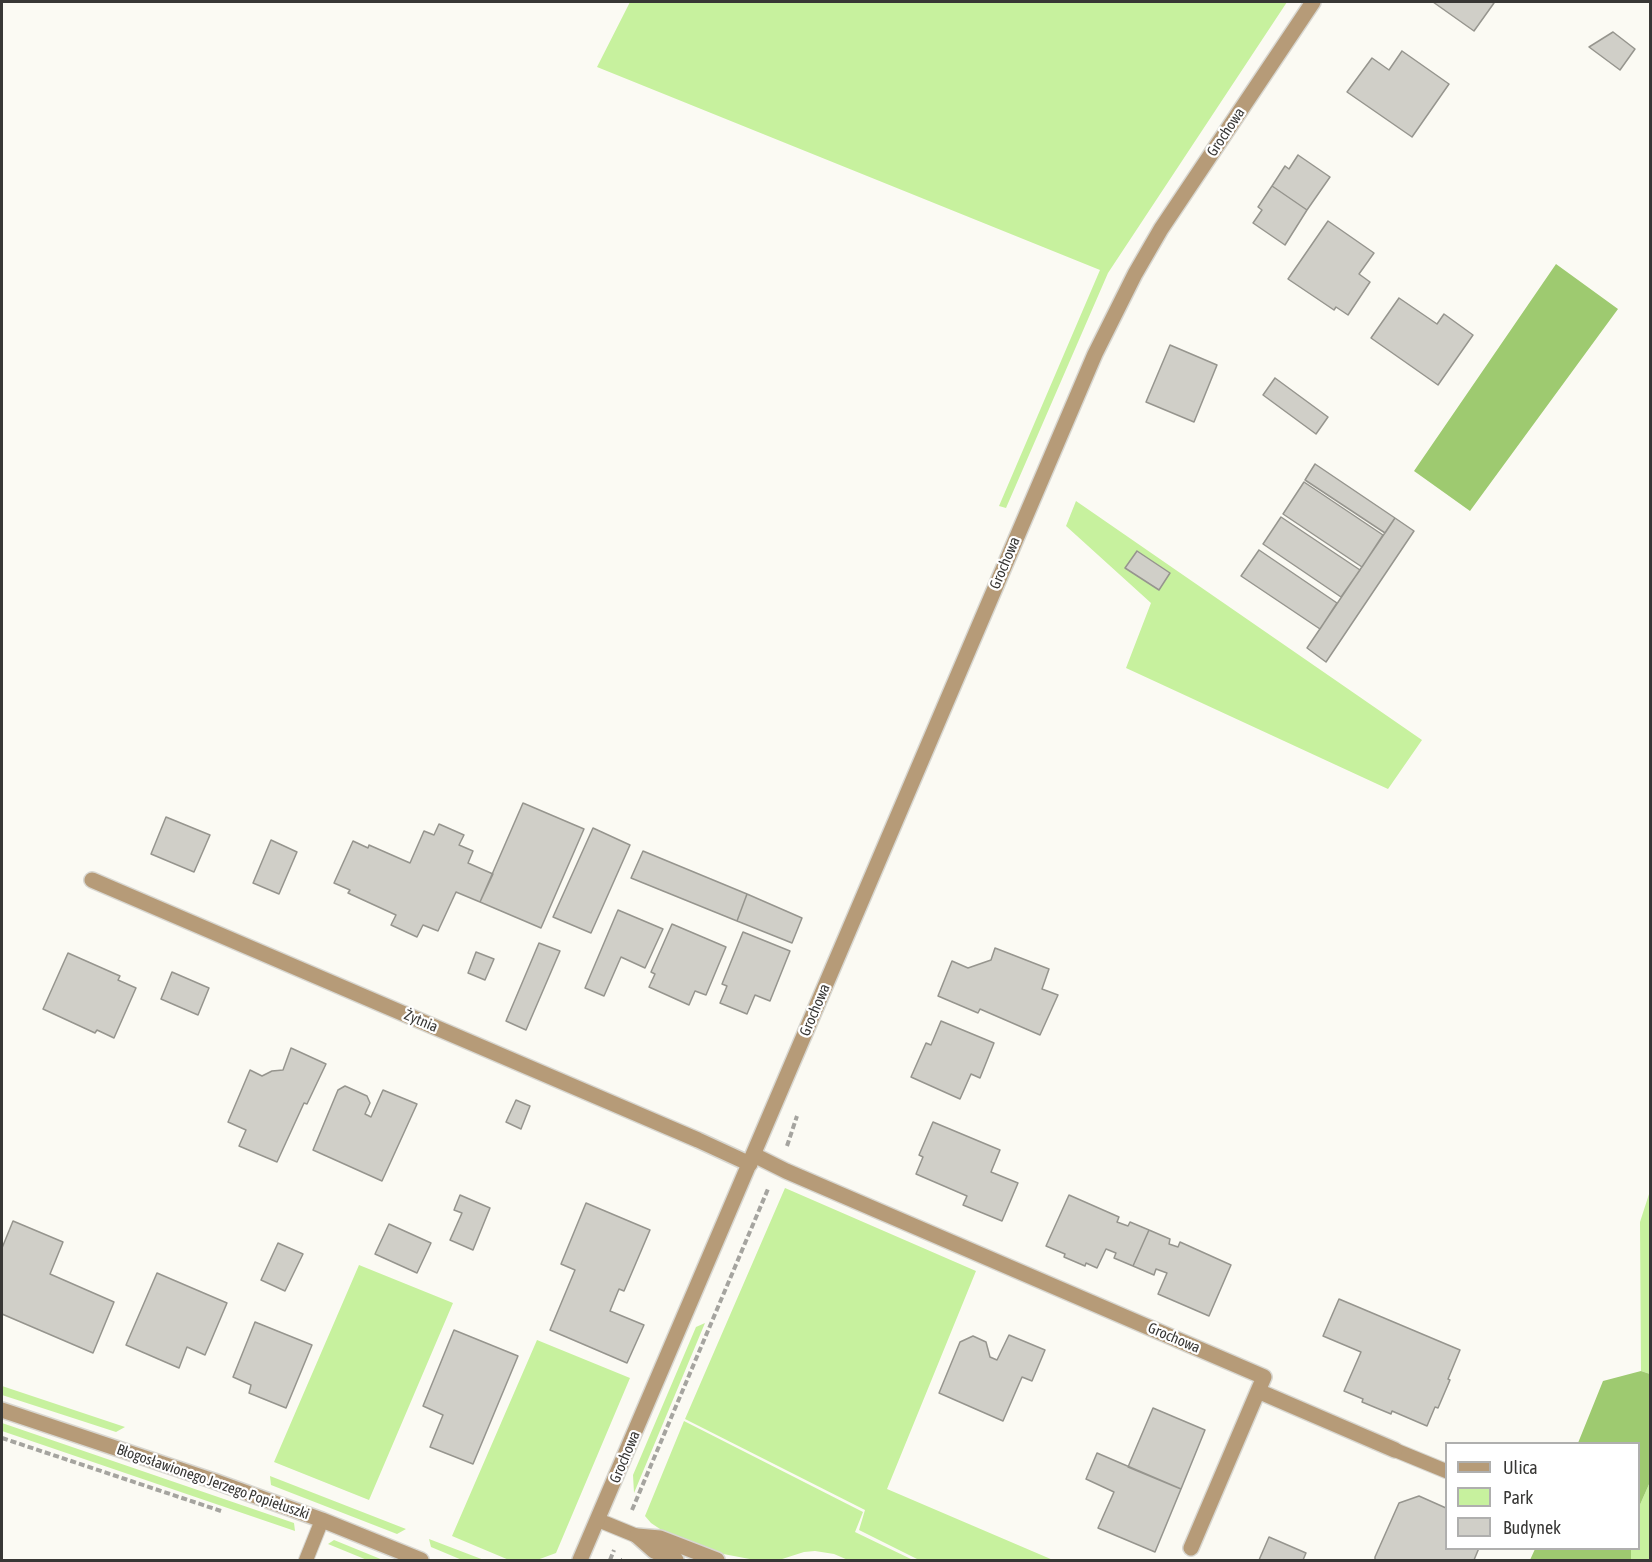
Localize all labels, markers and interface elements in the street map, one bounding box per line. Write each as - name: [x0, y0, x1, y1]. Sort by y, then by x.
- street label: Grochowa: [1203, 104, 1249, 160]
- street label: Grochowa: [986, 534, 1024, 592]
- street label: Grochowa: [796, 981, 834, 1039]
- street label: Żytnia: [401, 1006, 441, 1036]
- street label: Grochowa: [1145, 1319, 1203, 1357]
- street label: Grochowa: [606, 1428, 644, 1486]
- street label: Błogosławionego Jerzego Popiełuszki: [114, 1440, 312, 1524]
- legend: [1445, 1442, 1640, 1550]
- text: Ulica: [1503, 1457, 1538, 1478]
- text: Park: [1503, 1487, 1533, 1508]
- text: Budynek: [1503, 1517, 1561, 1538]

